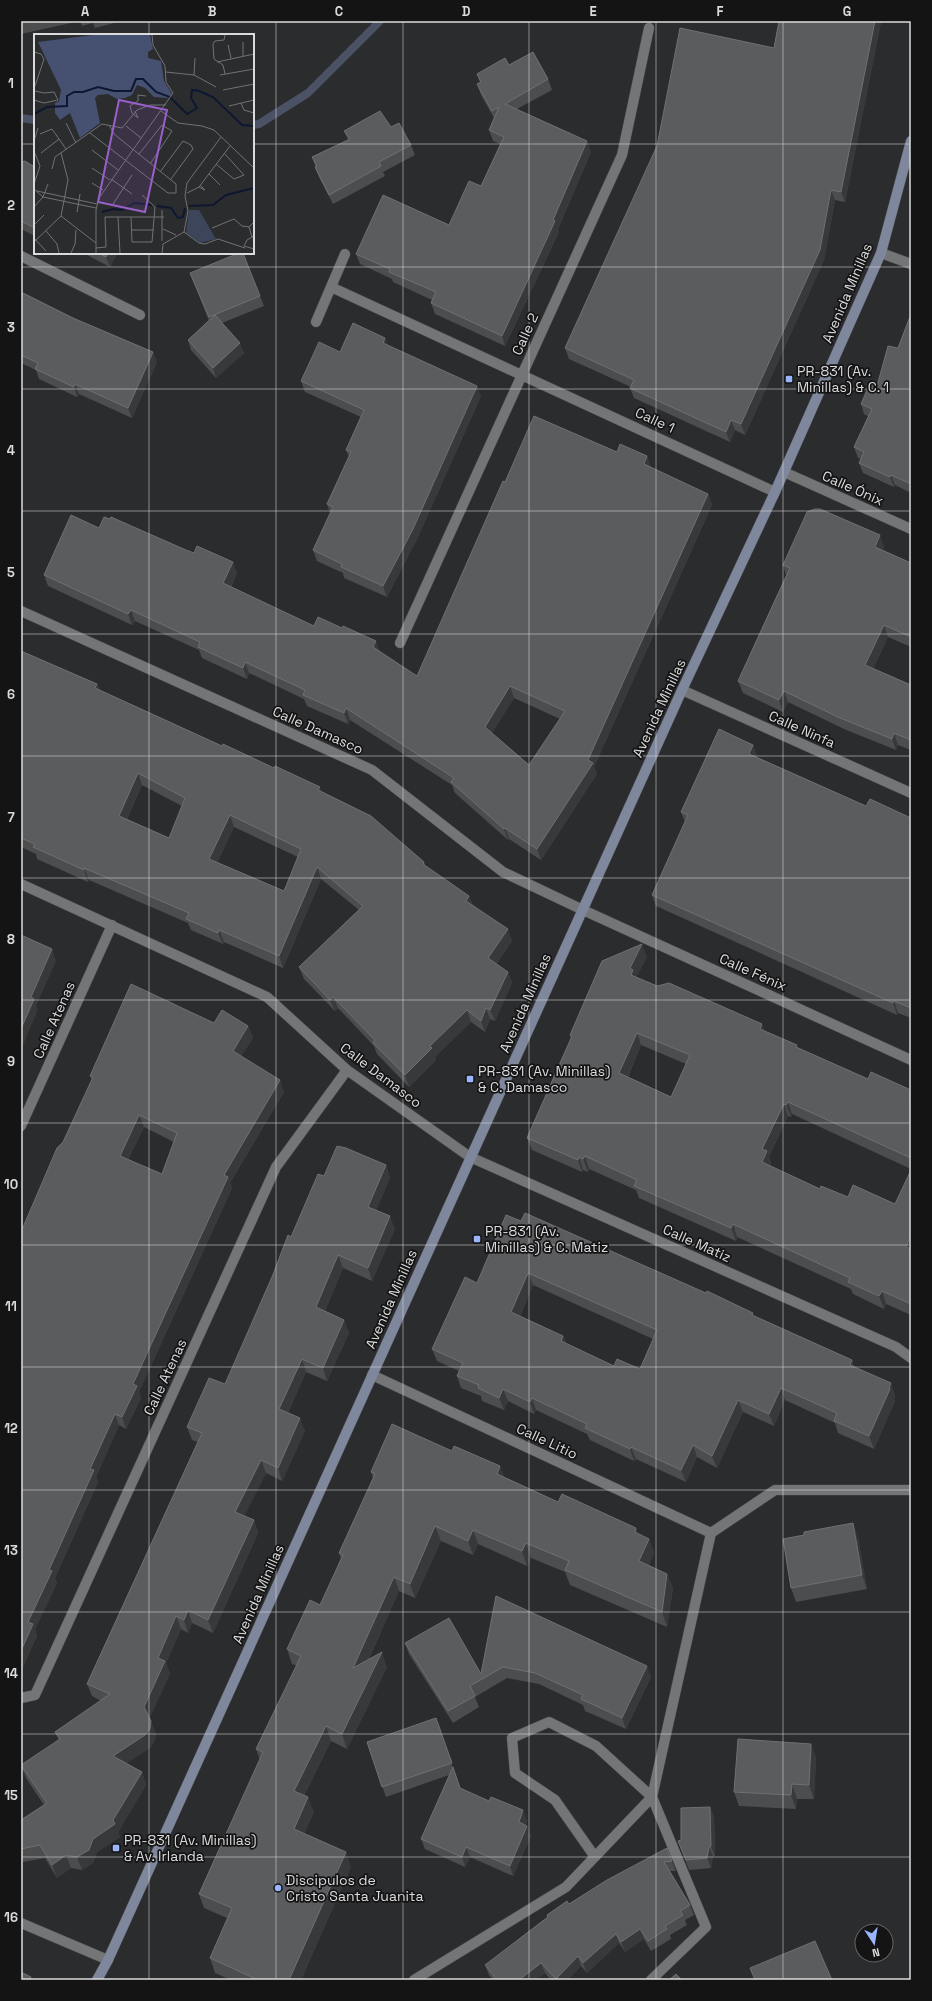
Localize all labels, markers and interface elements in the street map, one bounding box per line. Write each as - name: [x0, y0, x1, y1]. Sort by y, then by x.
- text: A: [81, 3, 90, 20]
- text: B: [208, 3, 217, 20]
- text: C: [335, 3, 343, 20]
- text: D: [462, 3, 471, 20]
- text: E: [589, 3, 597, 20]
- text: F: [717, 3, 724, 20]
- text: G: [843, 3, 851, 20]
- inset map: [34, 34, 254, 254]
- text: 1: [8, 75, 14, 92]
- text: 2: [7, 197, 15, 214]
- street label: Avenida Minillas: [818, 240, 876, 346]
- street label: Calle 2: [508, 310, 542, 358]
- text: 3: [7, 319, 15, 336]
- place label: PR-831 (Av. Minillas) & C. 1: [797, 362, 889, 396]
- marker: PR-831 (Av. Minillas) & C. 1: [784, 374, 794, 384]
- street label: Calle 1: [632, 403, 678, 437]
- text: 4: [7, 442, 15, 459]
- street label: Calle Ónix: [819, 466, 887, 510]
- text: 5: [7, 564, 15, 581]
- street label: Avenida Minillas: [628, 656, 690, 760]
- text: 6: [7, 686, 15, 703]
- street label: Calle Damasco: [270, 702, 366, 758]
- street label: Calle Ninfa: [766, 706, 838, 752]
- text: 7: [7, 809, 15, 826]
- text: 8: [7, 931, 15, 948]
- street label: Calle Fénix: [717, 949, 789, 995]
- street label: Avenida Minillas: [495, 951, 555, 1055]
- street label: Calle Atenas: [29, 979, 79, 1061]
- street label: Calle Damasco: [337, 1038, 425, 1112]
- text: 9: [7, 1053, 15, 1070]
- place label: PR-831 (Av. Minillas) & C. Damasco: [478, 1062, 610, 1096]
- marker: PR-831 (Av. Minillas) & C. Damasco: [465, 1074, 475, 1084]
- text: 10: [4, 1176, 18, 1193]
- street label: Calle Matiz: [660, 1220, 734, 1266]
- place label: PR-831 (Av. Minillas) & C. Matiz: [485, 1222, 608, 1256]
- marker: PR-831 (Av. Minillas) & C. Matiz: [472, 1234, 482, 1244]
- street label: Avenida Minillas: [361, 1247, 421, 1351]
- text: 11: [5, 1298, 17, 1315]
- street label: Calle Atenas: [139, 1336, 191, 1418]
- street label: Calle Litio: [514, 1419, 580, 1463]
- text: 12: [4, 1420, 18, 1437]
- text: 13: [4, 1542, 18, 1559]
- street label: Avenida Minillas: [228, 1542, 288, 1646]
- text: 14: [4, 1665, 18, 1682]
- text: 15: [4, 1787, 18, 1804]
- place label: PR-831 (Av. Minillas) & Av. Irlanda: [124, 1831, 256, 1865]
- marker: PR-831 (Av. Minillas) & Av. Irlanda: [111, 1843, 121, 1853]
- place label: Discipulos de Cristo Santa Juanita: [286, 1871, 423, 1905]
- marker: Discipulos de Cristo Santa Juanita: [273, 1883, 283, 1893]
- text: 16: [4, 1909, 18, 1926]
- north arrow: [854, 1923, 894, 1963]
- text: N: [871, 1945, 881, 1960]

